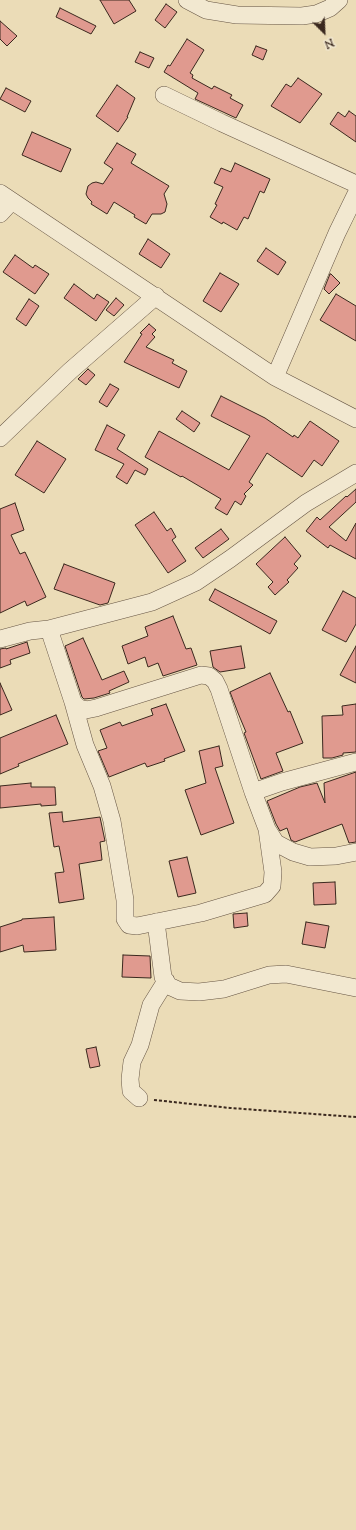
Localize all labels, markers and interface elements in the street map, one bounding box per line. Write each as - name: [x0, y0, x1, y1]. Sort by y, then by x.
- north arrow: [304, 12, 344, 52]
- text: N: [322, 34, 336, 52]

